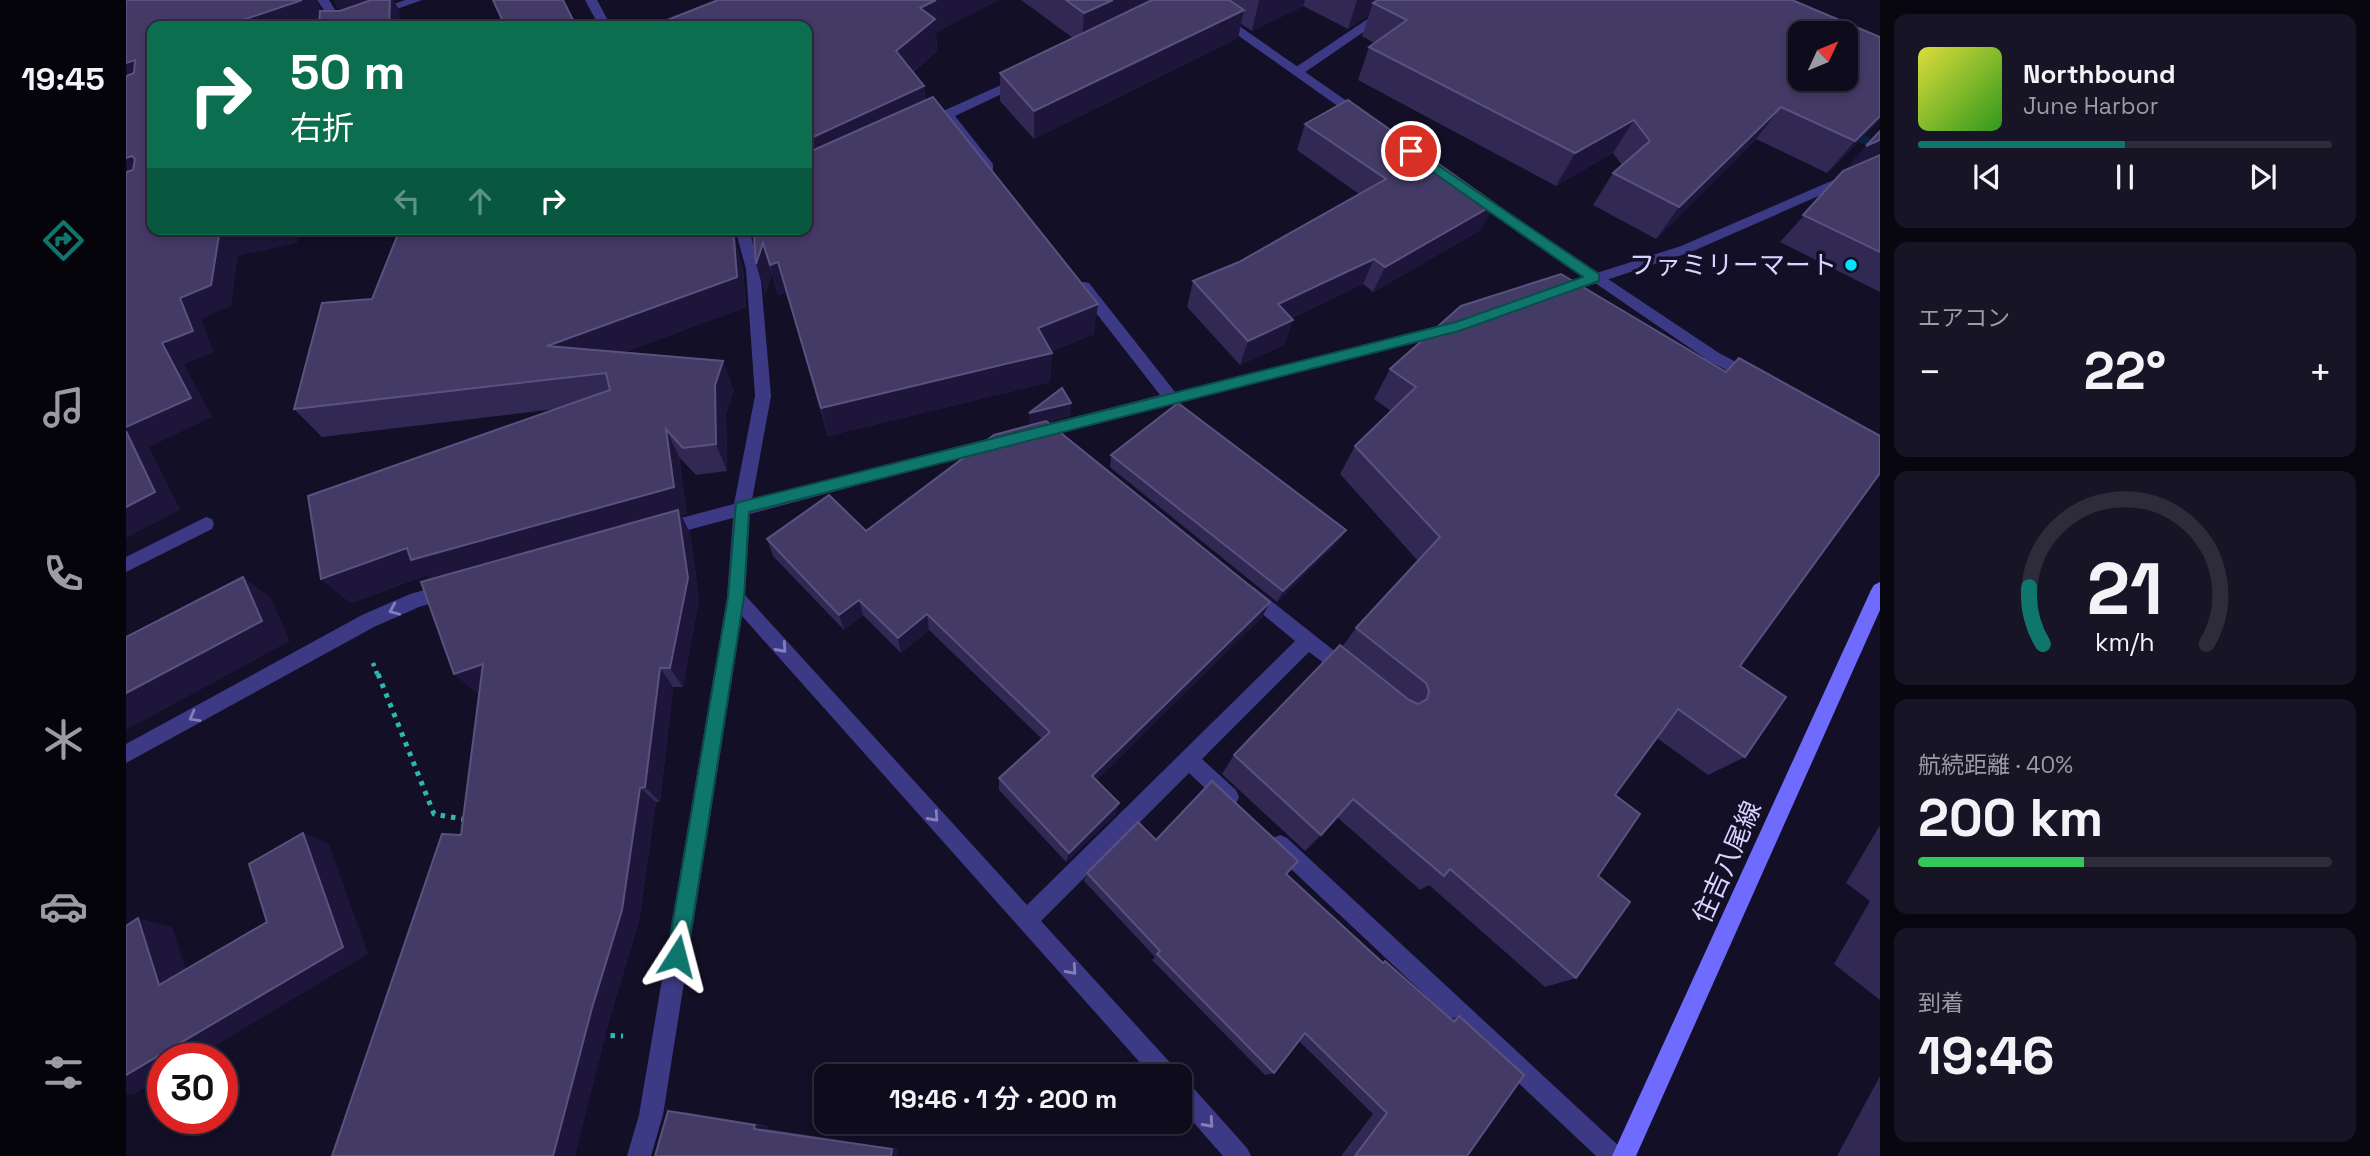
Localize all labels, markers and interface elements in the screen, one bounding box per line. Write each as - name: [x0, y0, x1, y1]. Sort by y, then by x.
- north arrow: [1788, 21, 1858, 91]
- map controls: [1788, 21, 1858, 91]
- text: 50 m: [290, 41, 405, 103]
- icon: right: [175, 49, 266, 140]
- text: Northbound: [2023, 57, 2176, 91]
- text: 19:45: [21, 59, 105, 99]
- text: June Harbor: [2023, 91, 2158, 121]
- text: 右折: [290, 108, 354, 148]
- pin: [1381, 121, 1441, 181]
- icon: arrive: [1392, 132, 1430, 170]
- icon: previous: [1968, 158, 2006, 196]
- icon: pause: [2106, 158, 2144, 196]
- icon: next: [2244, 158, 2282, 196]
- icon: left: [388, 182, 426, 220]
- icon: ahead: [461, 182, 499, 220]
- icon: right: [534, 182, 572, 220]
- icon: directions: [39, 216, 88, 265]
- place label: ファミリーマート: [1629, 248, 1837, 282]
- marker: ファミリーマート: [1843, 257, 1859, 273]
- text: エアコン: [1918, 303, 2010, 333]
- text: 22°: [2084, 338, 2166, 404]
- text: −: [1918, 348, 1942, 396]
- text: +: [2308, 348, 2332, 396]
- icon: music: [39, 383, 88, 432]
- text: 21: [2087, 542, 2163, 635]
- icon: phone: [39, 549, 88, 598]
- one-way arrow: [389, 602, 401, 616]
- text: km/h: [2095, 626, 2155, 658]
- one-way arrow: [774, 640, 786, 653]
- one-way arrow: [188, 709, 201, 722]
- icon: climate: [39, 715, 88, 764]
- text: 航続距離 · 40%: [1918, 750, 2073, 780]
- text: 200 km: [1918, 785, 2103, 851]
- street label: 住吉八尾線: [1685, 796, 1769, 928]
- one-way arrow: [926, 809, 938, 822]
- icon: car: [39, 882, 88, 931]
- position arrow: [640, 919, 714, 993]
- one-way arrow: [1064, 962, 1076, 975]
- text: 到着: [1918, 988, 1964, 1018]
- text: 19:46: [1918, 1023, 2054, 1089]
- speed limit sign: 30: [147, 1043, 238, 1134]
- icon: filters: [39, 1048, 88, 1097]
- text: 19:46 · 1 分 · 200 m: [889, 1082, 1117, 1116]
- one-way arrow: [1201, 1115, 1213, 1128]

